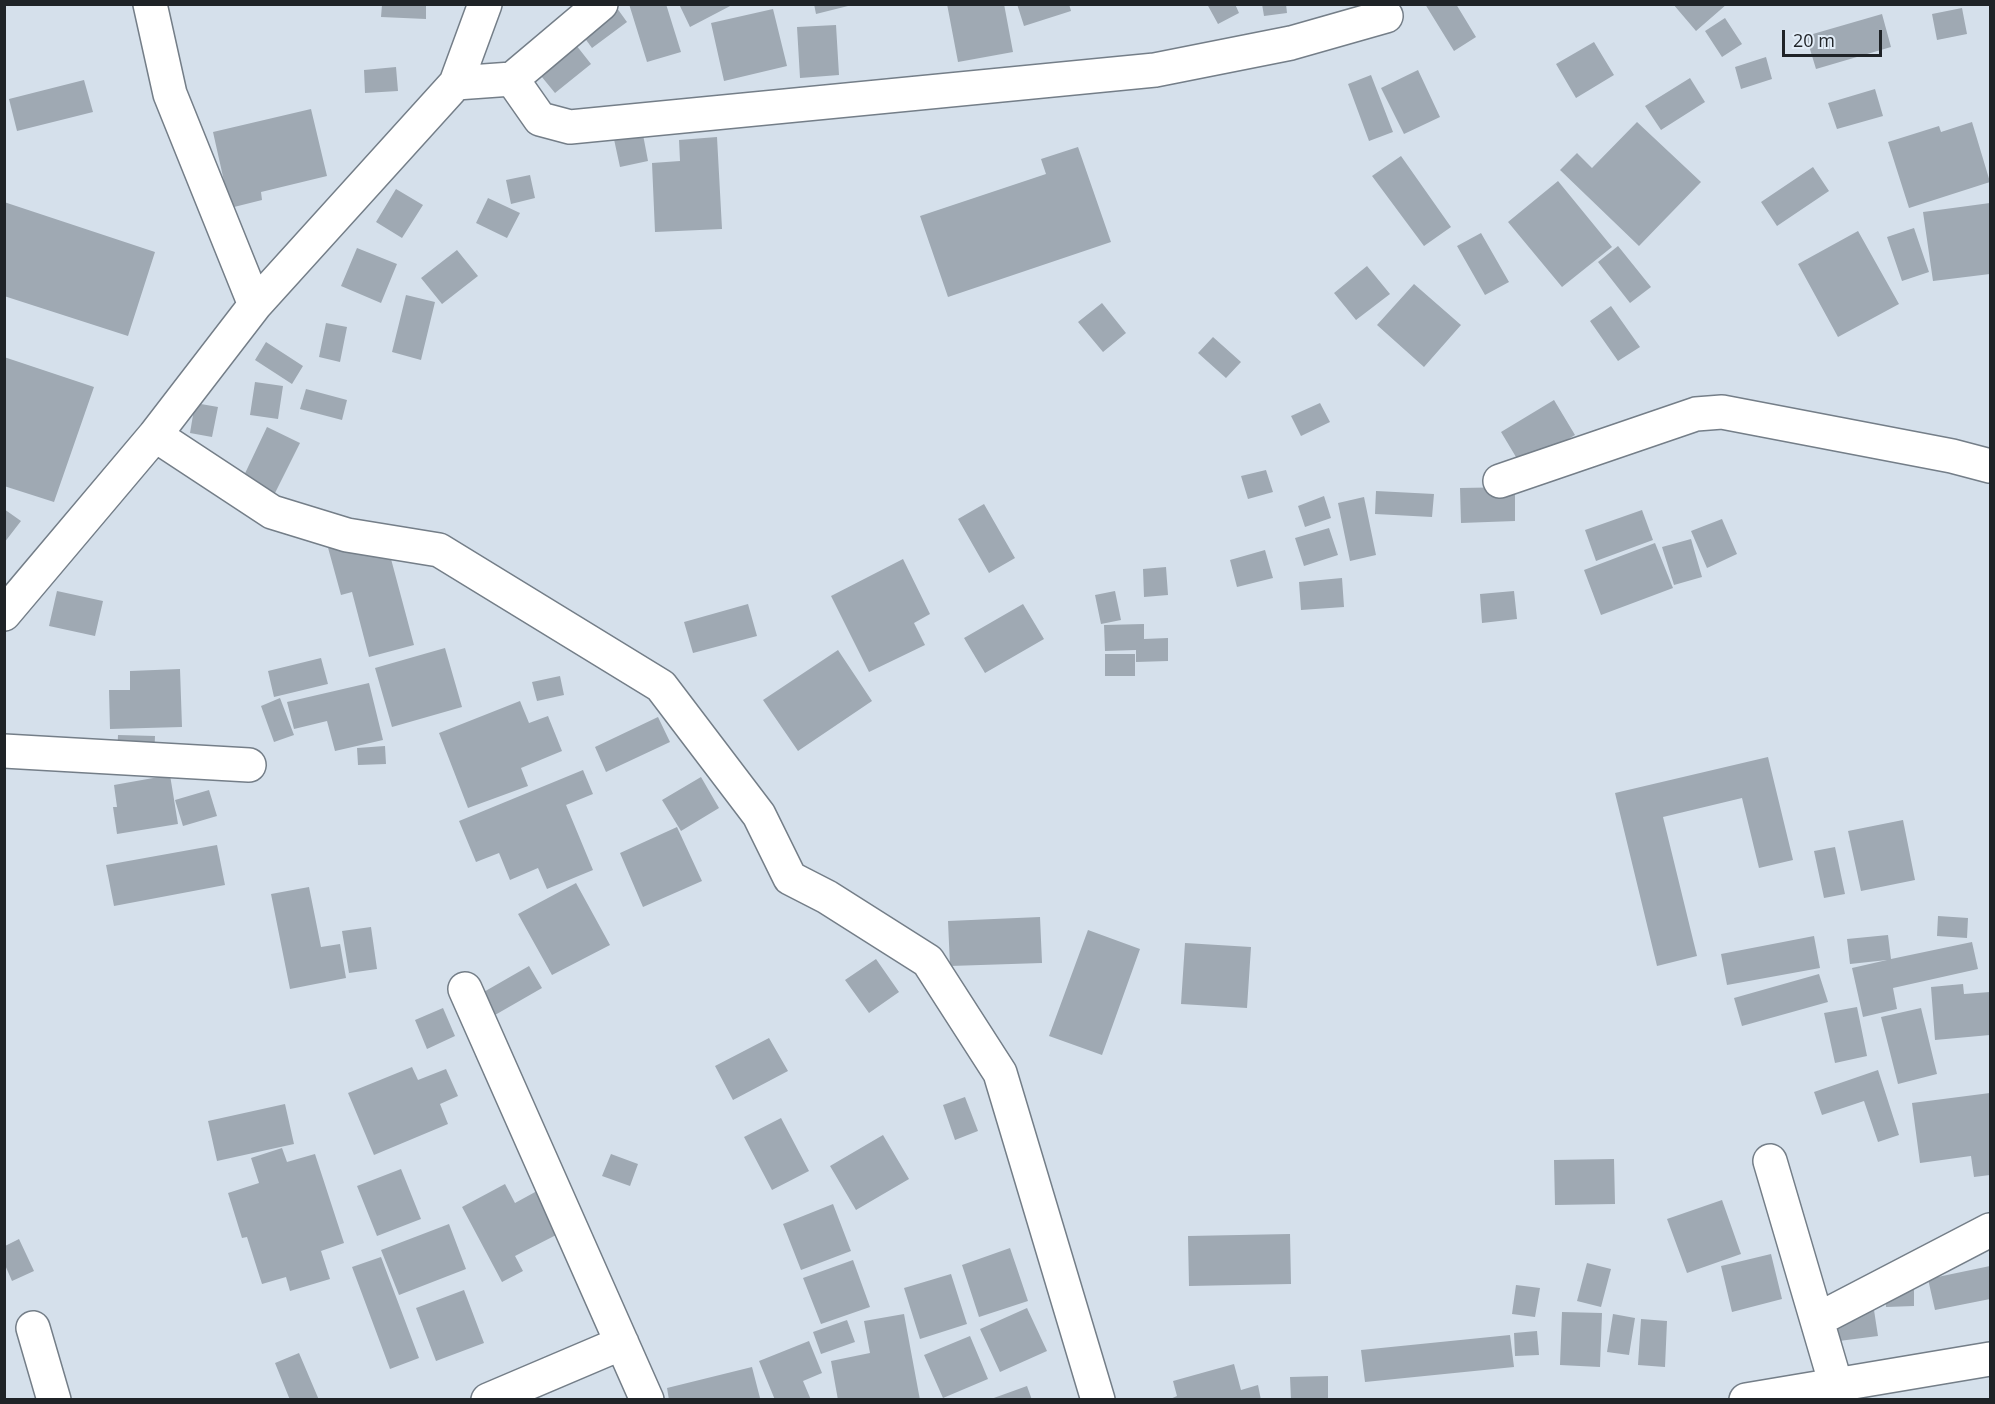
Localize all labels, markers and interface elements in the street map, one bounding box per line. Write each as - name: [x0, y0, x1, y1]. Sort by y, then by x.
- scale bar: [1785, 18, 1886, 56]
- text: 20 m: [1793, 28, 1835, 52]

